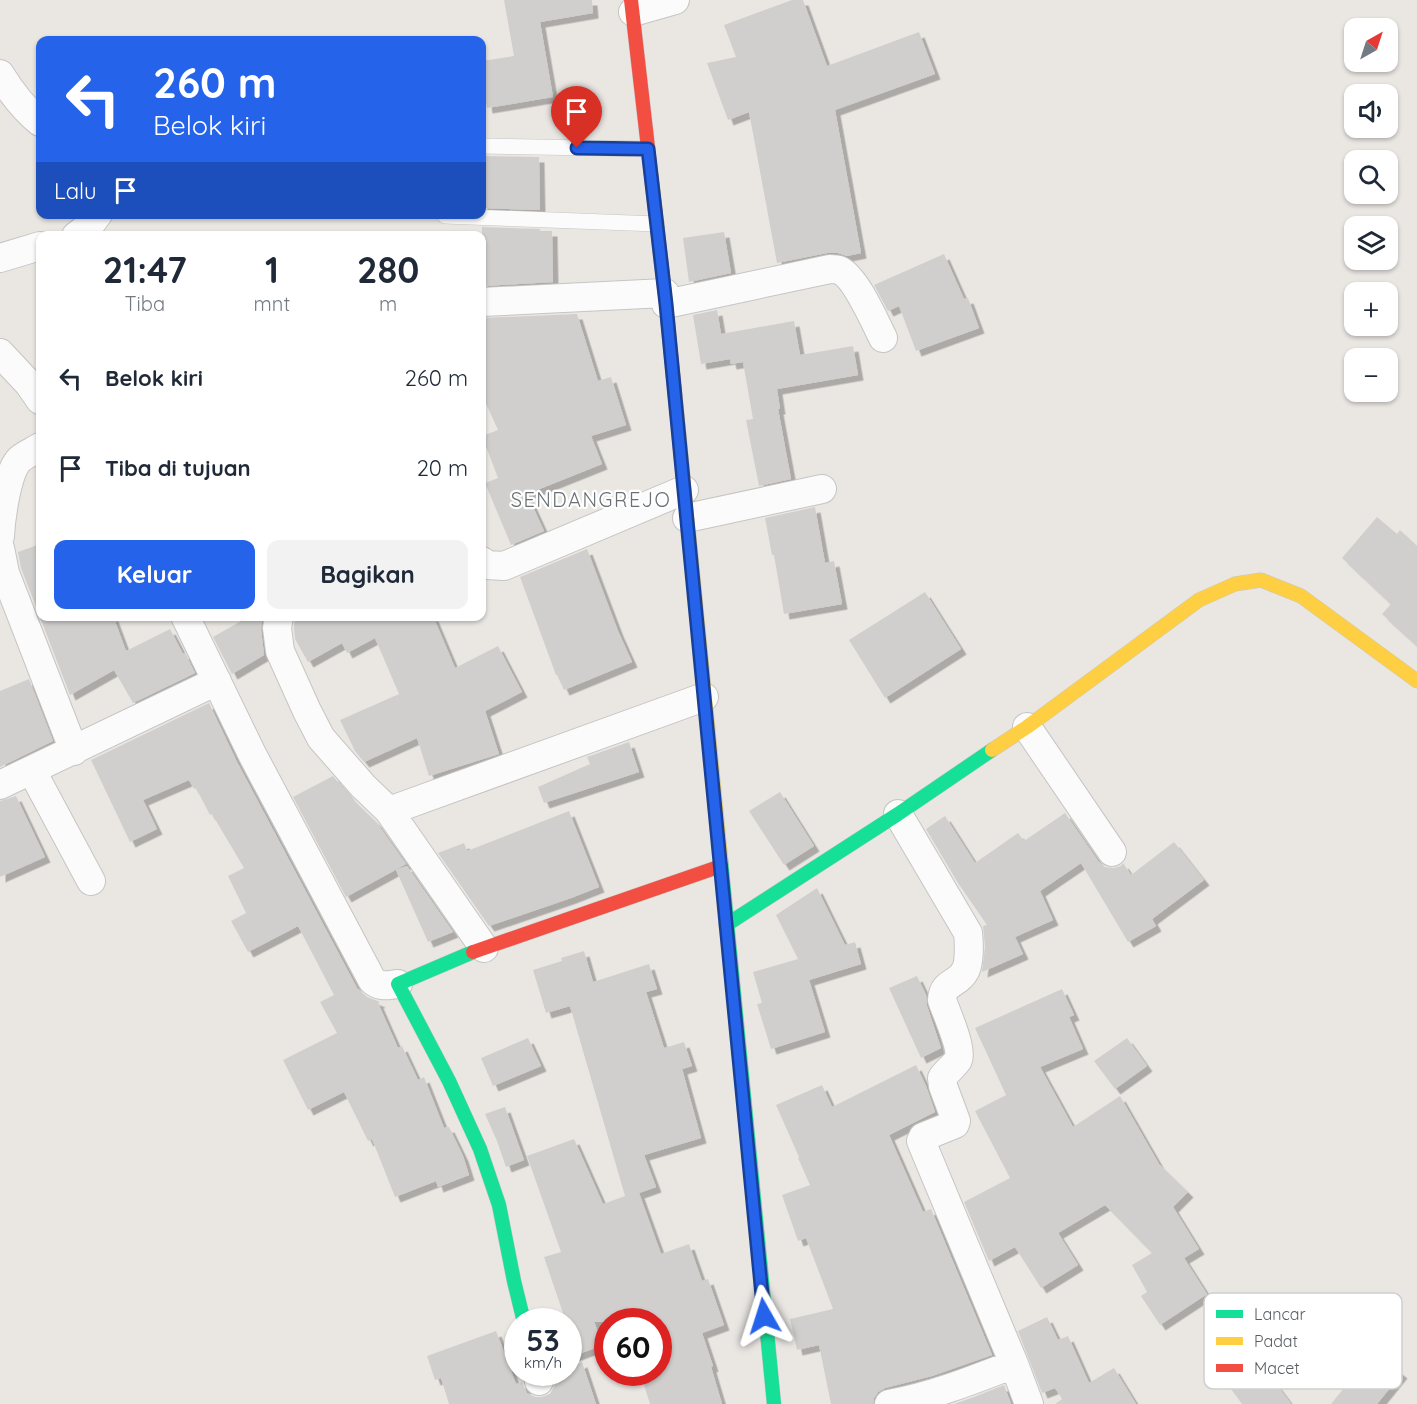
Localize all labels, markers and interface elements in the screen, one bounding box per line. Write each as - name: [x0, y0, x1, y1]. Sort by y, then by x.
- north arrow: [1344, 18, 1398, 72]
- map controls: [1344, 18, 1398, 402]
- text: 260 m: [153, 56, 276, 109]
- icon: left: [54, 60, 132, 138]
- button: sound: [1344, 84, 1398, 138]
- pin: [551, 86, 602, 148]
- icon: arrive: [560, 95, 593, 128]
- text: Belok kiri: [153, 108, 266, 142]
- button: search: [1344, 150, 1398, 204]
- icon: arrive: [109, 174, 142, 207]
- text: Lalu: [54, 177, 97, 205]
- button: layers: [1344, 216, 1398, 270]
- text: 21:47: [103, 247, 187, 292]
- text: 1: [265, 247, 279, 292]
- text: 280: [357, 247, 419, 292]
- button: +: [1344, 282, 1398, 336]
- text: Tiba: [125, 291, 165, 316]
- text: mnt: [254, 291, 290, 316]
- text: m: [379, 291, 397, 316]
- button: −: [1344, 348, 1398, 402]
- icon: left: [54, 362, 87, 395]
- text: Belok kiri: [105, 364, 203, 392]
- text: 260 m: [405, 364, 468, 392]
- icon: arrive: [54, 452, 87, 485]
- text: Tiba di tujuan: [105, 454, 251, 482]
- text: 20 m: [417, 454, 468, 482]
- district label: SENDANGREJO: [511, 487, 671, 512]
- button: Keluar: [54, 540, 255, 609]
- button: Bagikan: [267, 540, 468, 609]
- position arrow: [732, 1284, 796, 1348]
- legend: [1204, 1293, 1402, 1389]
- text: Lancar: [1254, 1304, 1306, 1324]
- speed limit sign: 60: [594, 1308, 672, 1386]
- text: 53: [526, 1321, 560, 1359]
- text: Padat: [1254, 1331, 1298, 1351]
- text: km/h: [524, 1353, 562, 1372]
- text: Macet: [1254, 1358, 1300, 1378]

